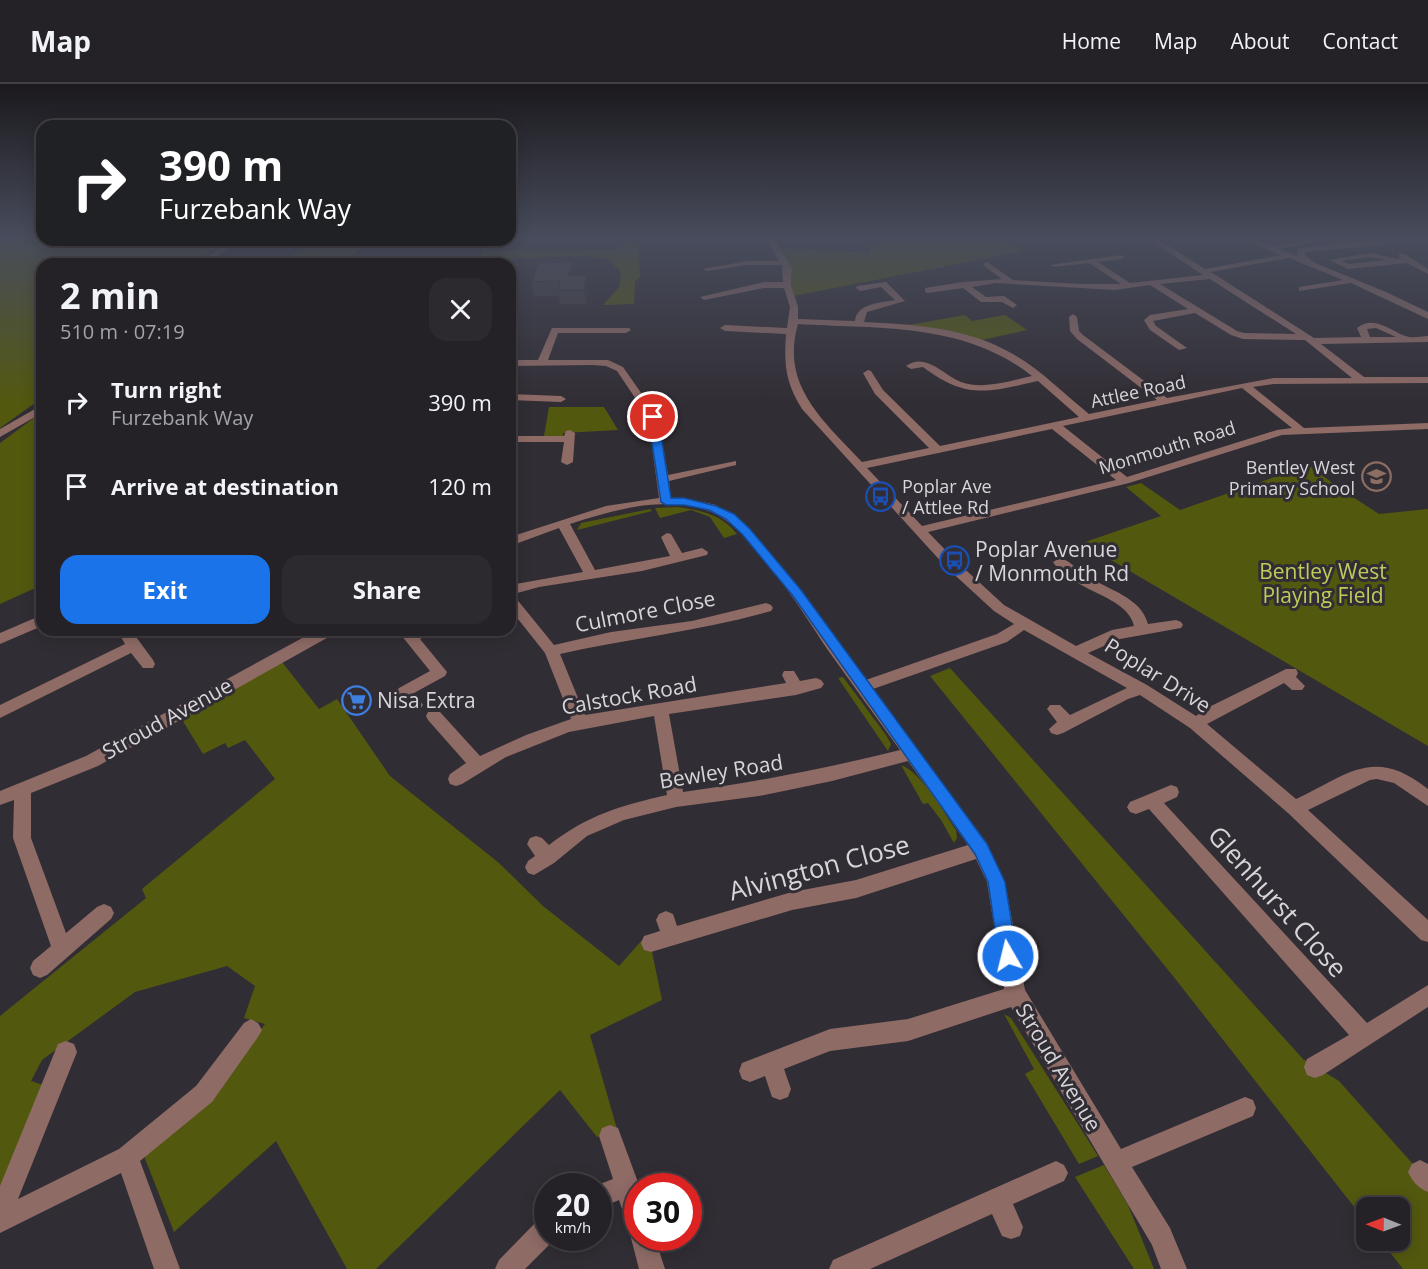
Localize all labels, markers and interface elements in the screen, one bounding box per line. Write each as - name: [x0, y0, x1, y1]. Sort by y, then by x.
- text: Map: [30, 22, 91, 60]
- text: Home: [1062, 27, 1121, 55]
- text: Map: [1154, 27, 1197, 55]
- text: About: [1230, 27, 1290, 55]
- text: Contact: [1323, 27, 1398, 55]
- text: 390 m: [159, 136, 283, 193]
- icon: right: [60, 144, 138, 222]
- text: Furzebank Way: [159, 190, 351, 227]
- text: 2 min: [60, 271, 160, 320]
- button: close: [429, 278, 492, 341]
- text: 510 m · 07:19: [60, 318, 185, 345]
- street label: Attlee Road: [1088, 369, 1188, 413]
- text: Turn right: [111, 374, 222, 404]
- icon: right: [60, 386, 93, 419]
- text: 390 m: [428, 387, 492, 417]
- pin: [627, 391, 678, 442]
- icon: arrive: [636, 400, 669, 433]
- text: Furzebank Way: [111, 404, 253, 431]
- street label: Monmouth Road: [1096, 415, 1238, 479]
- place label: Bentley West Primary School: [1229, 455, 1355, 500]
- school or university icon: Bentley West Primary School: [1360, 461, 1392, 493]
- icon: arrive: [60, 470, 93, 503]
- text: Arrive at destination: [111, 471, 339, 501]
- text: 120 m: [428, 471, 492, 501]
- place label: Poplar Ave / Attlee Rd: [902, 474, 992, 519]
- bus stop icon: Poplar Ave / Attlee Rd: [865, 480, 897, 512]
- place label: Poplar Avenue / Monmouth Rd: [975, 535, 1129, 587]
- bus stop icon: Poplar Avenue / Monmouth Rd: [938, 545, 970, 577]
- button: Exit: [60, 555, 270, 624]
- button: Share: [282, 555, 492, 624]
- park label: Bentley West Playing Field: [1259, 557, 1387, 609]
- street label: Culmore Close: [572, 584, 718, 638]
- street label: Poplar Drive: [1099, 631, 1217, 719]
- street label: Calstock Road: [559, 669, 699, 721]
- street label: Stroud Avenue: [97, 671, 237, 765]
- supermarket icon: Nisa Extra: [340, 684, 372, 716]
- place label: Nisa Extra: [377, 686, 476, 714]
- street label: Bewley Road: [657, 747, 785, 795]
- street label: Glenhurst Close: [1200, 817, 1356, 985]
- street label: Alvington Close: [725, 826, 913, 908]
- position arrow: [976, 924, 1040, 988]
- street label: Stroud Avenue: [1010, 998, 1108, 1136]
- speed limit sign: 30: [624, 1173, 702, 1251]
- text: 20: [556, 1184, 590, 1225]
- north arrow: [1356, 1197, 1410, 1251]
- map controls: [1356, 1197, 1410, 1251]
- text: km/h: [555, 1217, 591, 1237]

